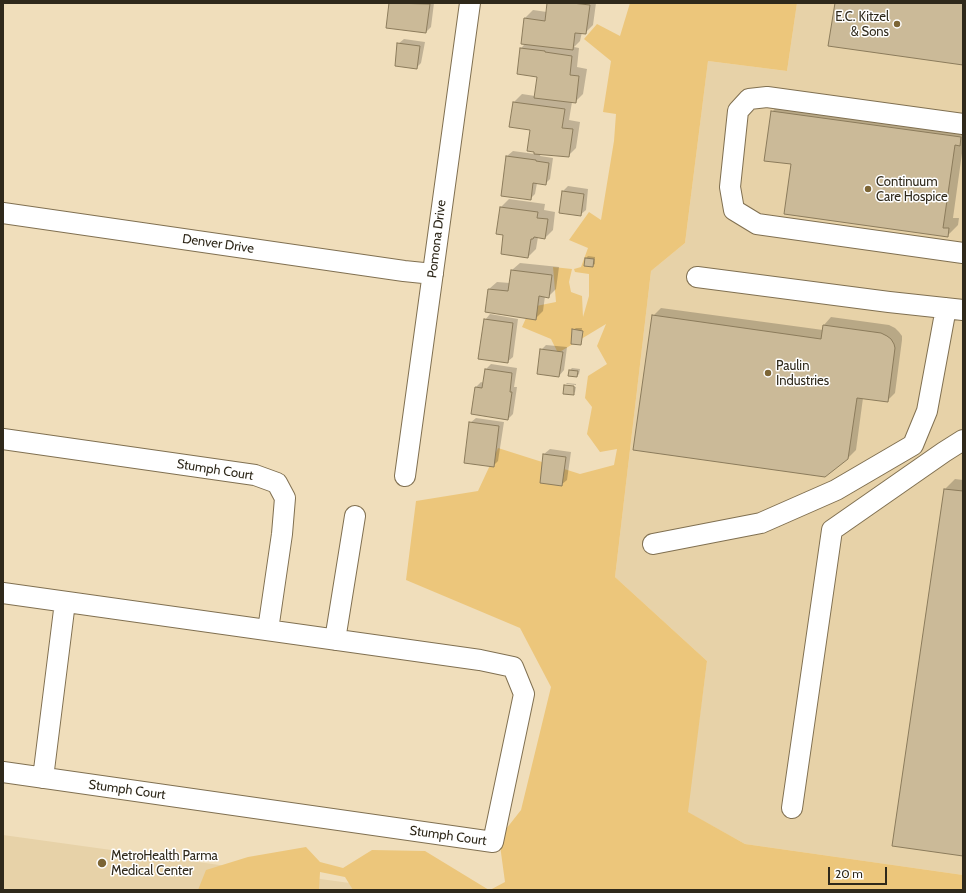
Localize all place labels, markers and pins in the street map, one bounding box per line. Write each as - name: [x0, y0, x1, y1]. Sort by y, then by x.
- place label: E.C. Kitzel & Sons: [835, 9, 889, 40]
- marker: E.C. Kitzel & Sons: [892, 19, 902, 29]
- place label: Continuum Care Hospice: [876, 174, 948, 205]
- marker: Continuum Care Hospice: [863, 184, 873, 194]
- place label: Paulin Industries: [776, 358, 829, 389]
- marker: Paulin Industries: [763, 368, 773, 378]
- place label: MetroHealth Parma Medical Center: [111, 848, 218, 879]
- marker: MetroHealth Parma Medical Center: [96, 857, 108, 869]

